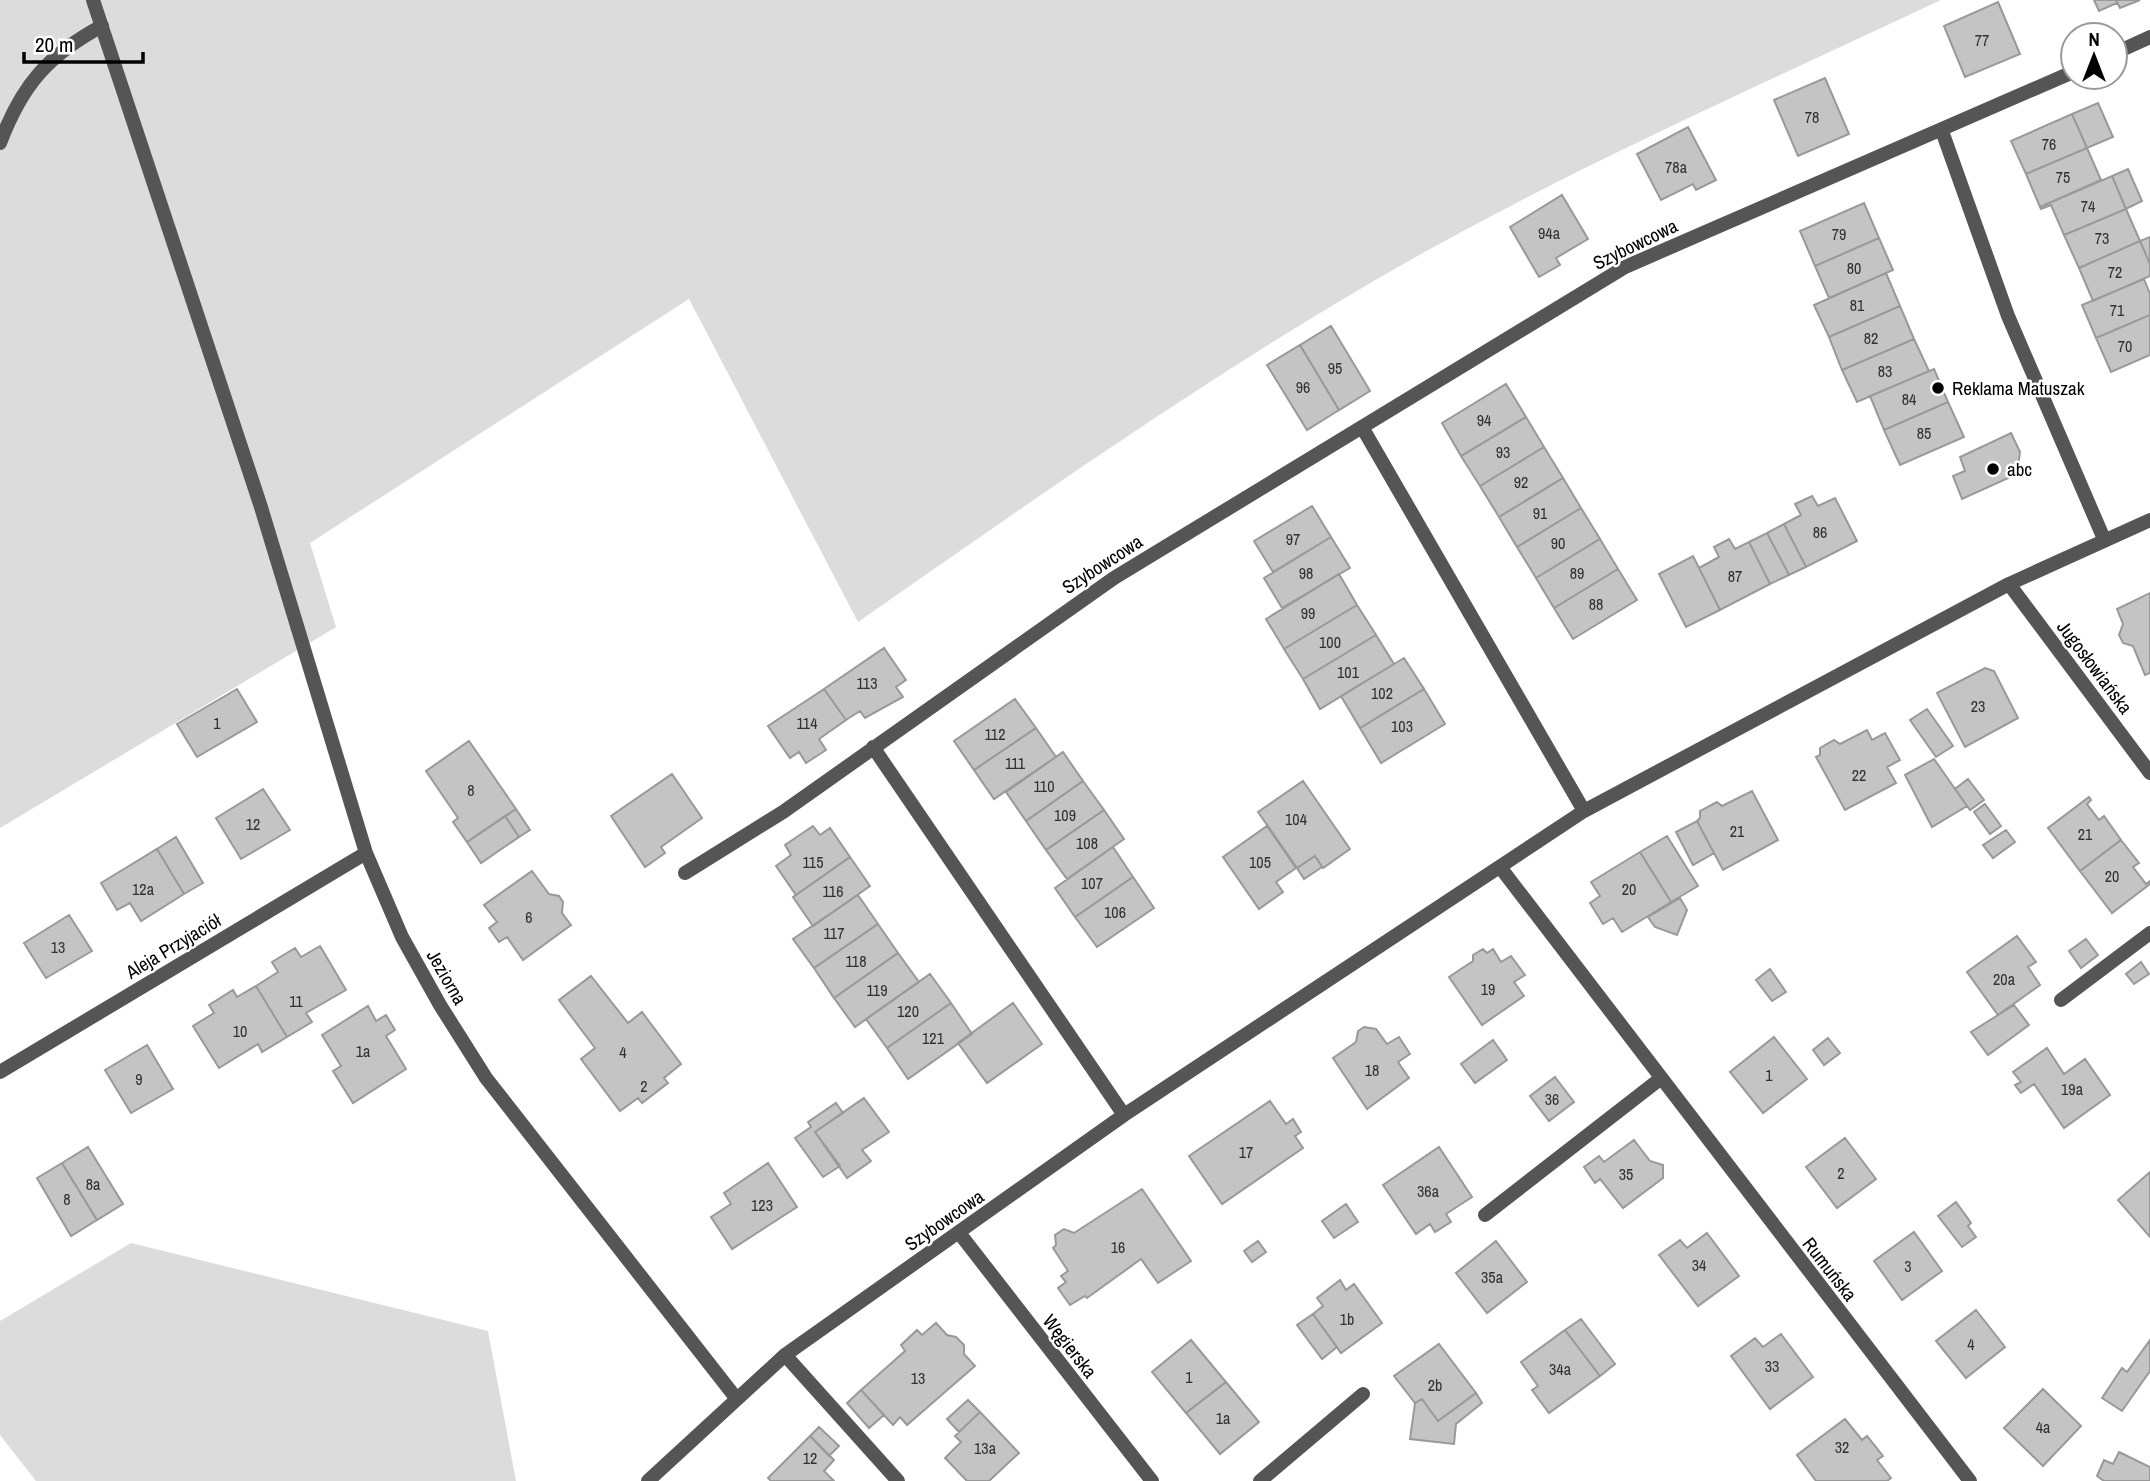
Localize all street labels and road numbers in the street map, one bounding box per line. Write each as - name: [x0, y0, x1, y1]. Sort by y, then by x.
- street label: Szybowcowa: [1588, 212, 1682, 276]
- street label: Szybowcowa: [1057, 528, 1147, 600]
- street label: Jugosłowiańska: [2051, 615, 2139, 719]
- street label: Aleja Przyjaciół: [120, 907, 227, 985]
- street label: Jeziorna: [421, 945, 473, 1010]
- street label: Szybowcowa: [899, 1183, 989, 1257]
- street label: Rumuńska: [1797, 1232, 1863, 1307]
- street label: Węgierska: [1037, 1309, 1103, 1383]

